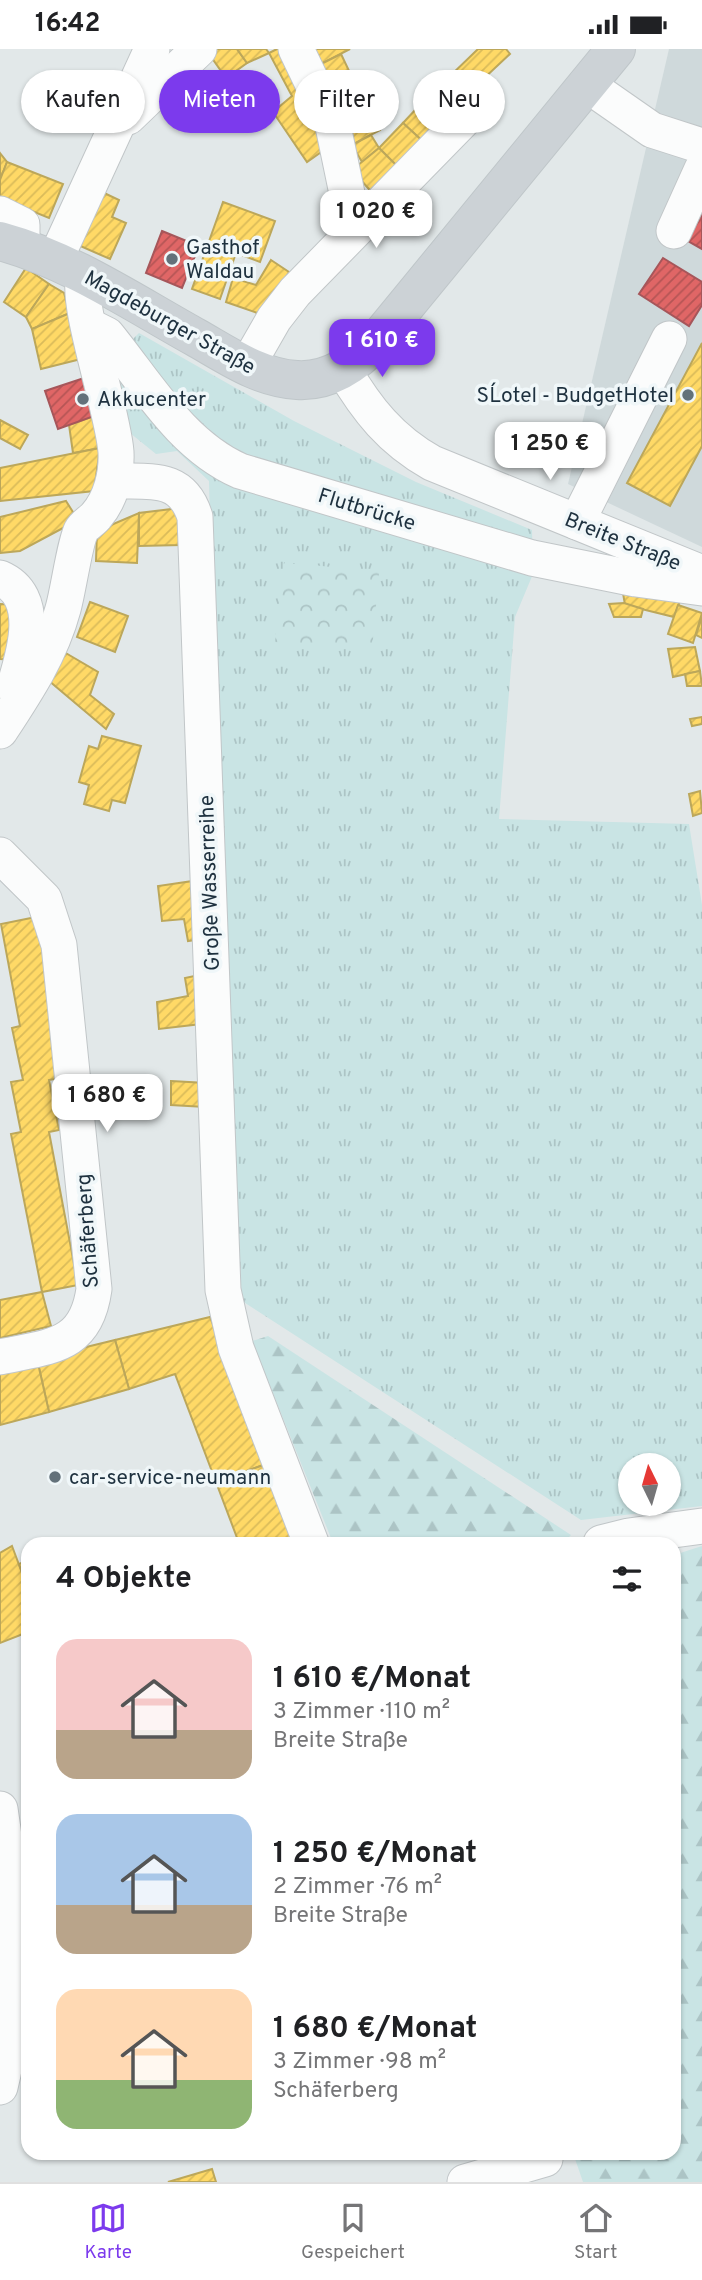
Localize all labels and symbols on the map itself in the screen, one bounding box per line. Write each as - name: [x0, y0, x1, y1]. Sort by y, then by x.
- pin: 1 020 €: [311, 191, 441, 250]
- place label: Gasthof Waldau: [186, 235, 259, 286]
- marker: Gasthof Waldau: [164, 251, 180, 267]
- street label: Magdeburger Straße: [79, 265, 259, 382]
- pin: 1 610 €: [317, 319, 447, 379]
- place label: SL´otel - BudgetHotel: [477, 382, 674, 410]
- place label: Akkucenter: [97, 387, 206, 414]
- marker: SL´otel - BudgetHotel: [680, 387, 696, 403]
- marker: Akkucenter: [75, 391, 91, 407]
- pin: 1 250 €: [485, 423, 615, 482]
- street label: Flutbrücke: [314, 483, 419, 538]
- street label: Breite Straße: [560, 507, 685, 578]
- street label: Große Wasserreihe: [194, 794, 227, 971]
- pin: 1 680 €: [42, 1075, 172, 1134]
- street label: Schäferberg: [71, 1173, 106, 1289]
- north arrow: [618, 1453, 681, 1515]
- place label: car-service-neumann: [69, 1465, 271, 1492]
- marker: car-service-neumann: [47, 1469, 63, 1485]

